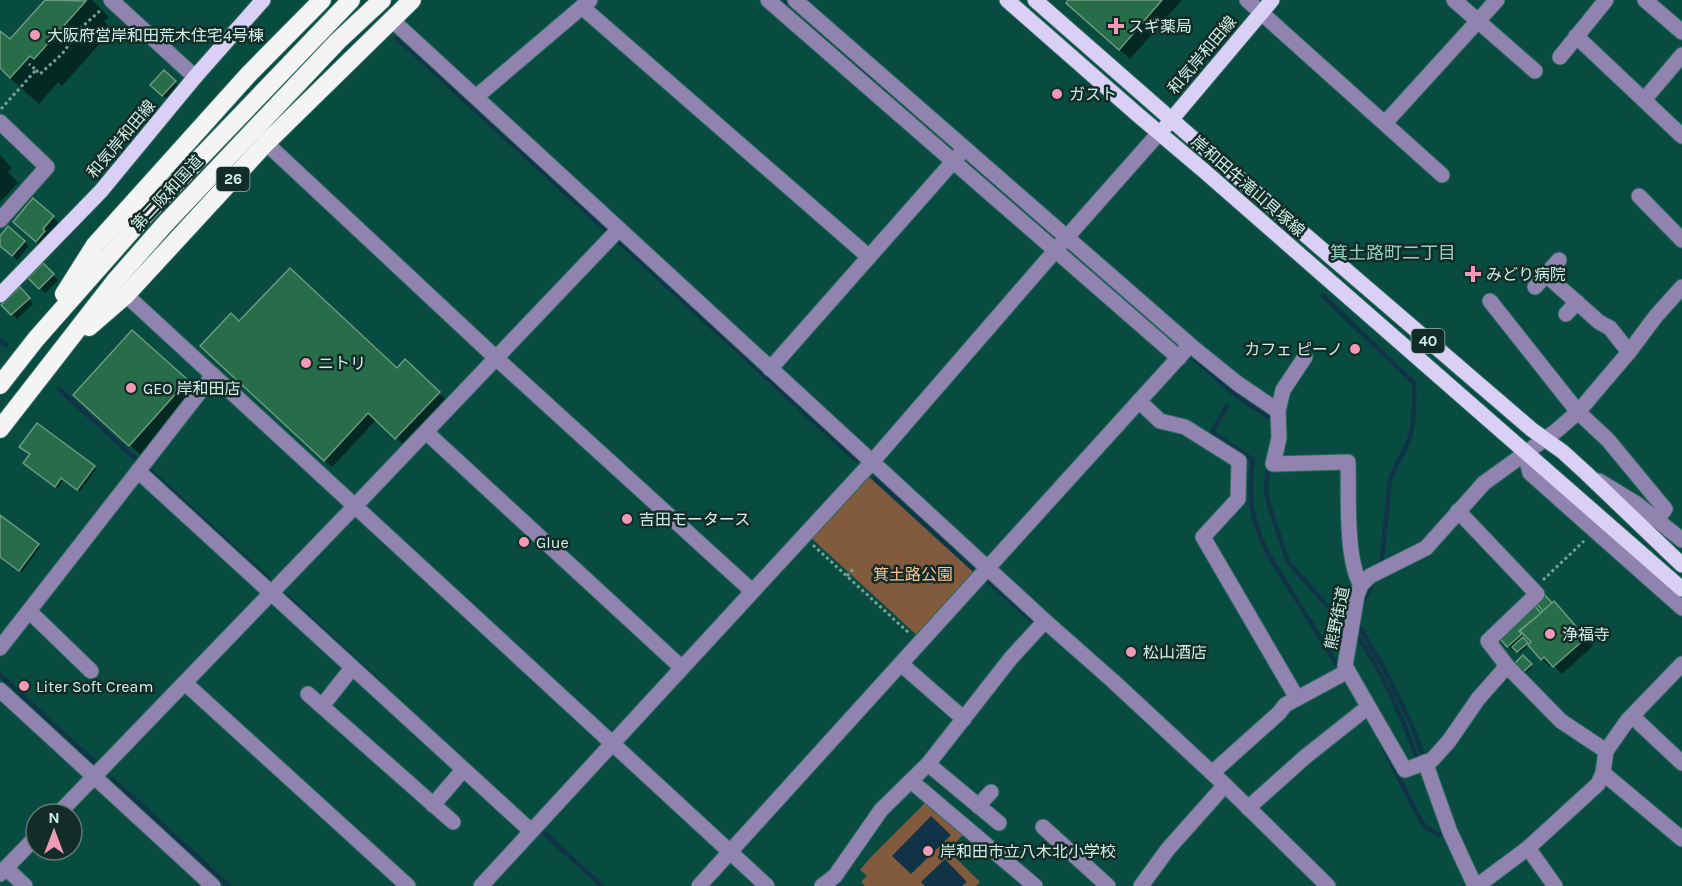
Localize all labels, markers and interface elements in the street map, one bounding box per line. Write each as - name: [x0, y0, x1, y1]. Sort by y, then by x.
- street label: 和気岸和田線: [1164, 12, 1240, 98]
- place label: スギ薬局: [1128, 17, 1192, 36]
- marker: スギ薬局: [1109, 19, 1123, 33]
- place label: 大阪府営岸和田荒木住宅4号棟: [47, 26, 264, 45]
- marker: 大阪府営岸和田荒木住宅4号棟: [28, 28, 42, 42]
- place label: ガスト: [1069, 85, 1117, 104]
- marker: ガスト: [1050, 87, 1064, 101]
- street label: 和気岸和田線: [83, 96, 159, 182]
- street label: 岸和田牛滝山貝塚線: [1187, 132, 1309, 240]
- street label: 第二阪和国道: [127, 151, 207, 235]
- road number: 26: [216, 167, 250, 191]
- district label: 箕土路町二丁目: [1330, 242, 1456, 264]
- marker: みどり病院: [1464, 265, 1482, 283]
- place label: みどり病院: [1486, 265, 1566, 284]
- road number: 40: [1412, 329, 1444, 353]
- place label: カフェ ピーノ: [1244, 340, 1343, 359]
- marker: カフェ ピーノ: [1348, 342, 1362, 356]
- place label: ニトリ: [318, 354, 366, 373]
- marker: ニトリ: [299, 356, 313, 370]
- place label: GEO 岸和田店: [143, 379, 240, 398]
- marker: GEO 岸和田店: [124, 381, 138, 395]
- place label: 吉田モータース: [639, 510, 750, 529]
- marker: 吉田モータース: [620, 512, 634, 526]
- place label: Glue: [536, 533, 569, 552]
- marker: Glue: [517, 535, 531, 549]
- park label: 箕土路公園: [873, 565, 953, 584]
- street label: 熊野街道: [1321, 585, 1353, 651]
- place label: 浄福寺: [1562, 625, 1610, 644]
- marker: 浄福寺: [1543, 627, 1557, 641]
- place label: 松山酒店: [1143, 643, 1207, 662]
- marker: 松山酒店: [1124, 645, 1138, 659]
- place label: Liter Soft Cream: [36, 677, 153, 696]
- marker: Liter Soft Cream: [17, 679, 31, 693]
- north arrow: [24, 802, 84, 862]
- text: N: [48, 808, 60, 827]
- place label: 岸和田市立八木北小学校: [940, 842, 1116, 861]
- marker: 岸和田市立八木北小学校: [921, 844, 935, 858]

